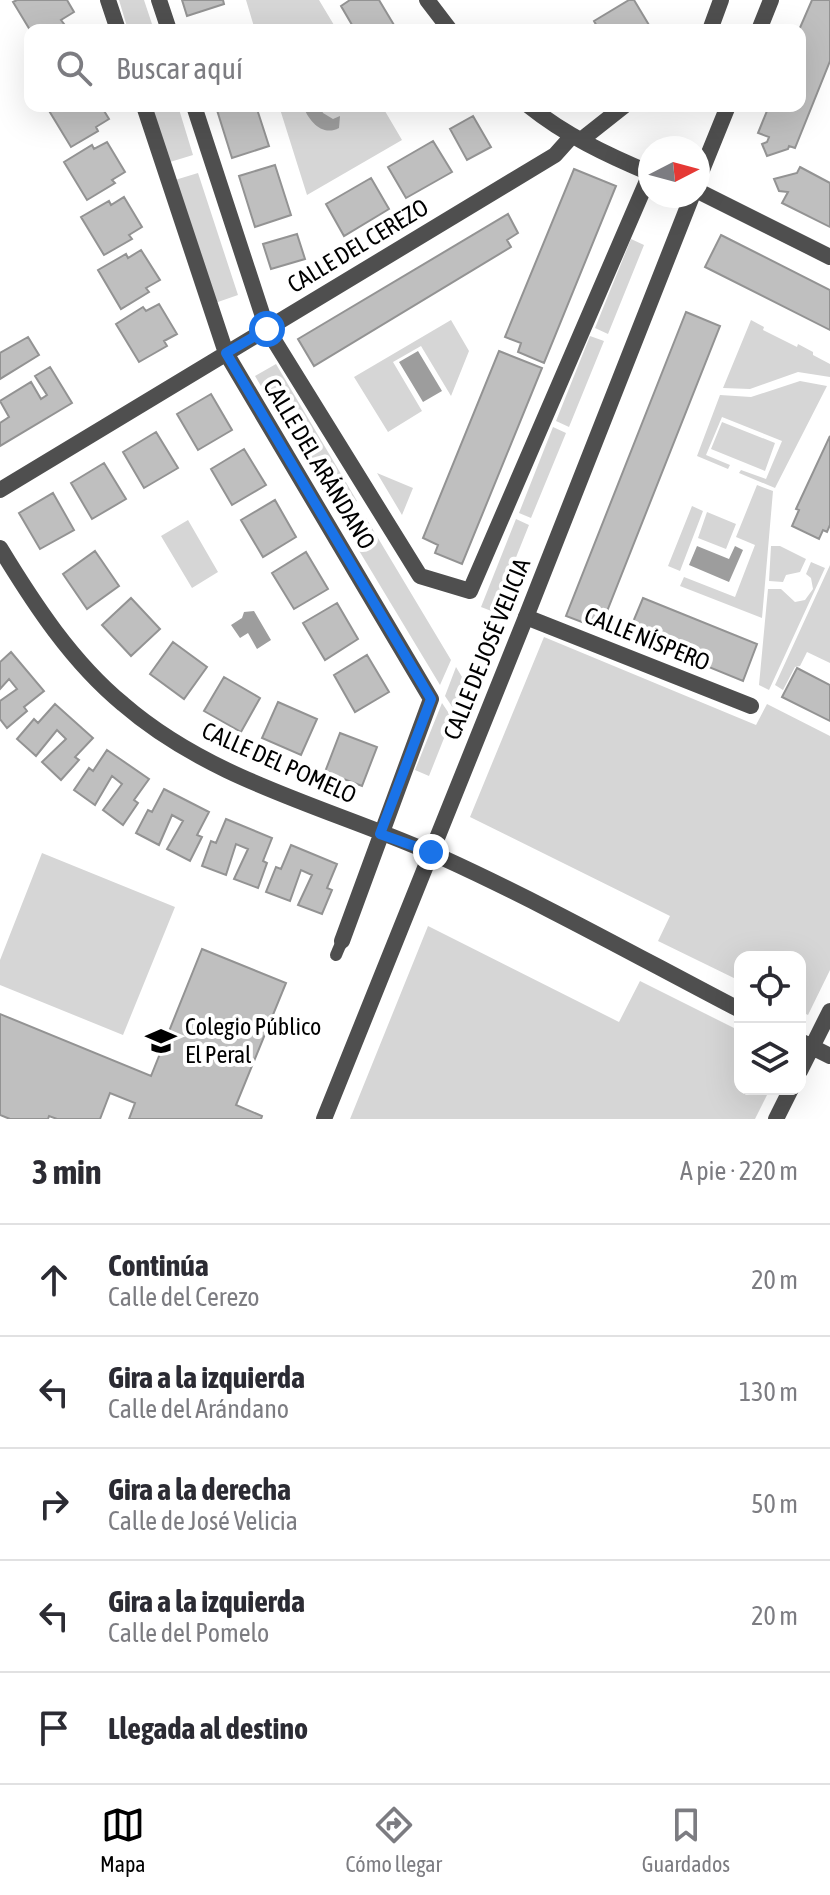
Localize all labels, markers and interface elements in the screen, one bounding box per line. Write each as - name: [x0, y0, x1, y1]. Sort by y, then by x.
- search box: [24, 24, 806, 112]
- icon: search: [52, 46, 96, 90]
- text: Buscar aquí: [116, 51, 243, 85]
- north arrow: [638, 136, 710, 208]
- street label: CALLE DEL CEREZO: [283, 193, 433, 298]
- route start: [249, 311, 285, 347]
- street label: CALLE DEL ARÁNDANO: [258, 374, 381, 554]
- street label: CALLE DE JOSÉ VELICIA: [438, 554, 535, 743]
- street label: CALLE NÍSPERO: [581, 601, 714, 676]
- street label: CALLE DEL POMELO: [198, 716, 360, 809]
- route end: [413, 834, 449, 870]
- map controls: [734, 951, 806, 1095]
- button: locate: [734, 951, 806, 1023]
- place label: Colegio Público El Peral: [185, 1013, 321, 1068]
- button: layers: [734, 1023, 806, 1095]
- school or university icon: Colegio Público El Peral: [144, 1024, 178, 1058]
- text: 3 min: [32, 1152, 101, 1191]
- text: A pie · 220 m: [680, 1156, 798, 1186]
- text: Continúa: [108, 1248, 209, 1282]
- icon: ahead: [32, 1258, 76, 1302]
- text: 20 m: [751, 1265, 798, 1295]
- text: Calle del Cerezo: [108, 1282, 260, 1312]
- text: Gira a la izquierda: [108, 1360, 305, 1394]
- icon: left: [32, 1370, 76, 1414]
- text: 130 m: [739, 1377, 798, 1407]
- text: Calle del Arándano: [108, 1394, 289, 1424]
- text: Gira a la derecha: [108, 1472, 291, 1506]
- icon: right: [32, 1482, 76, 1526]
- text: 50 m: [751, 1489, 798, 1519]
- text: Calle de José Velicia: [108, 1506, 298, 1536]
- text: Gira a la izquierda: [108, 1584, 305, 1618]
- icon: left: [32, 1594, 76, 1638]
- text: 20 m: [751, 1601, 798, 1631]
- text: Calle del Pomelo: [108, 1618, 269, 1648]
- icon: arrive: [32, 1706, 76, 1750]
- text: Llegada al destino: [108, 1711, 308, 1745]
- tab: Mapa: [100, 1803, 146, 1877]
- tab: Cómo llegar: [345, 1803, 442, 1877]
- tab: Guardados: [642, 1803, 730, 1877]

